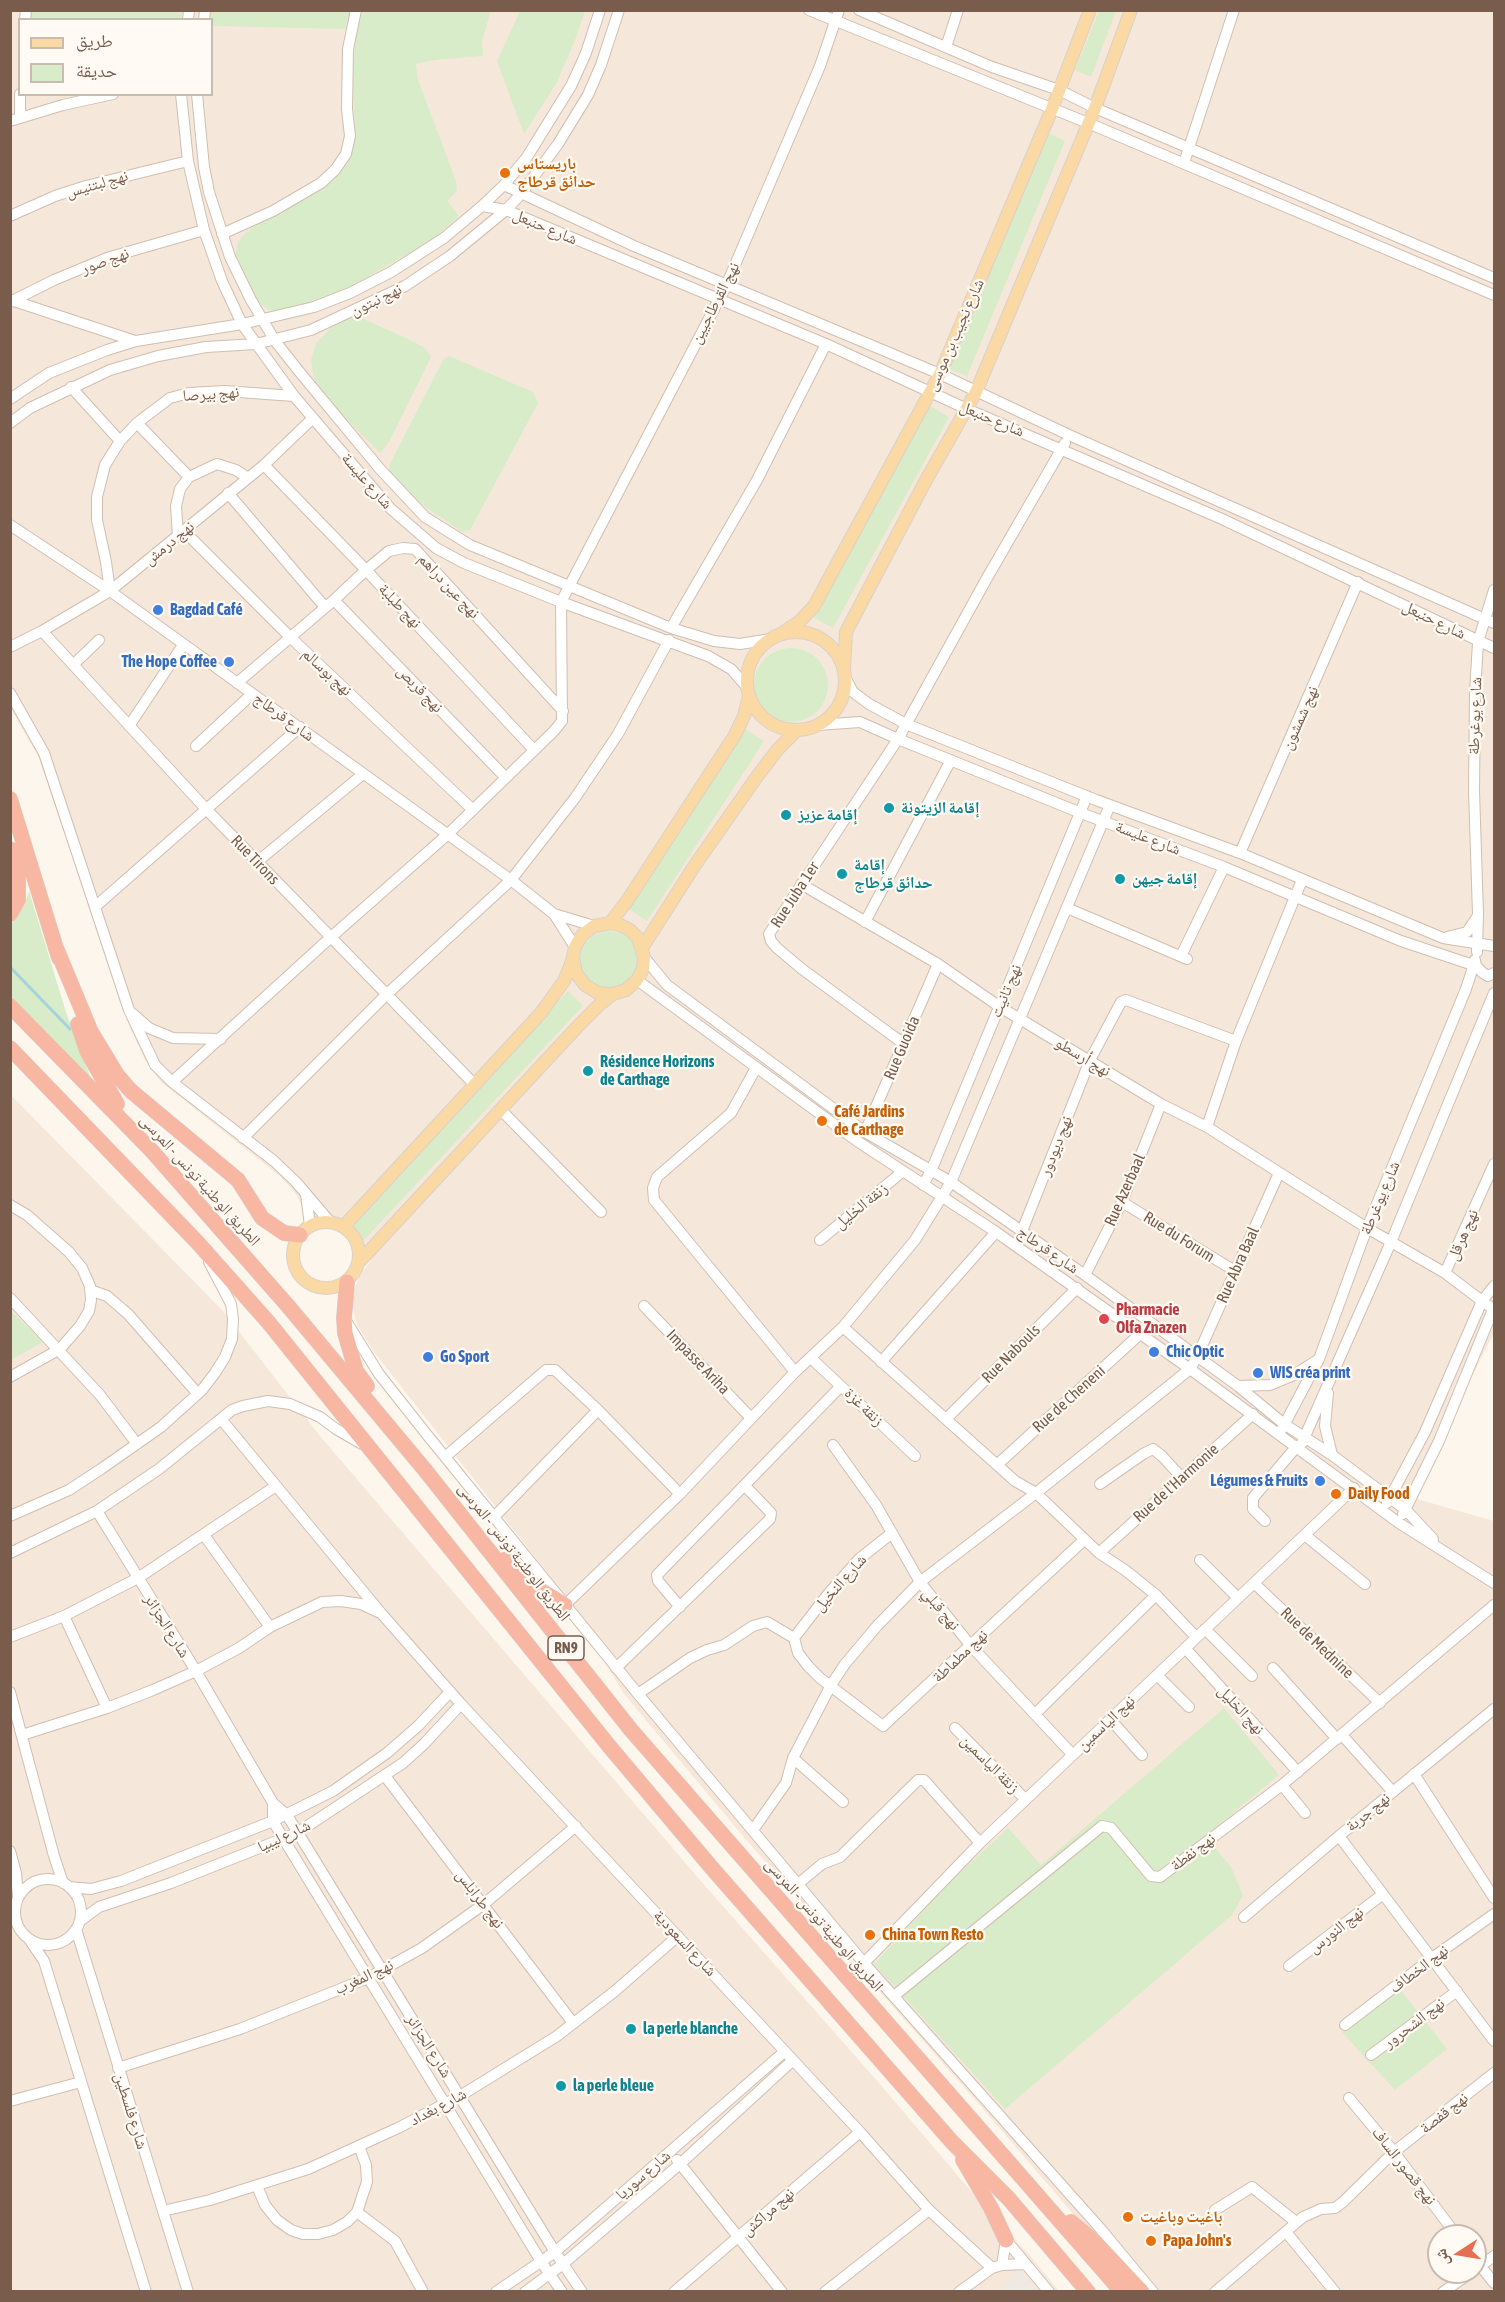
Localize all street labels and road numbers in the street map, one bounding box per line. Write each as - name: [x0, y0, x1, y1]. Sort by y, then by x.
- street label: نهج لبتنيس: [64, 166, 130, 202]
- street label: شارع حنبعل: [510, 205, 580, 249]
- street label: نهج صور: [78, 243, 132, 279]
- street label: نهج القرطاجيين: [686, 259, 744, 347]
- street label: شارع نجيب بن موسى: [922, 276, 988, 394]
- street label: نهج نبتون: [347, 279, 405, 321]
- street label: نهج بيرصا: [182, 382, 240, 406]
- street label: شارع حنبعل: [957, 397, 1027, 441]
- street label: شارع عليسة: [337, 449, 397, 513]
- street label: نهج درمش: [140, 517, 198, 569]
- street label: نهج عين دراهم: [414, 549, 484, 623]
- street label: نهج طبلبة: [374, 580, 426, 632]
- street label: شارع حنبعل: [1399, 596, 1469, 644]
- street label: نهج بوسالم: [298, 644, 356, 700]
- street label: نهج قربص: [393, 661, 447, 717]
- street label: شارع يوغرطة: [1464, 677, 1486, 755]
- street label: نهج شمشون: [1277, 683, 1323, 753]
- street label: شارع قرطاج: [250, 688, 318, 746]
- street label: شارع عليسة: [1113, 817, 1183, 859]
- street label: Rue Tirons: [227, 831, 283, 889]
- street label: Rue Juba 1er: [767, 858, 823, 932]
- street label: نهج تانيت: [986, 961, 1026, 1021]
- street label: Rue Guoida: [880, 1013, 924, 1083]
- street label: نهج أرسطو: [1052, 1033, 1114, 1081]
- street label: الطريق الوطنية تونس - المرسى: [136, 1110, 264, 1250]
- street label: نهج ديودور: [1035, 1113, 1077, 1179]
- street label: Rue Azerbaal: [1101, 1151, 1149, 1229]
- street label: شارع يوغرطة: [1356, 1158, 1404, 1238]
- street label: زنقة الخليل: [830, 1179, 892, 1233]
- street label: نهج هرقل: [1443, 1206, 1483, 1264]
- street label: Rue du Forum: [1140, 1208, 1218, 1266]
- street label: شارع قرطاج: [1014, 1222, 1082, 1278]
- street label: Rue Abra Baal: [1213, 1224, 1263, 1306]
- street label: Rue Nabouls: [978, 1321, 1044, 1387]
- street label: Impasse Ariha: [662, 1326, 734, 1398]
- street label: Rue de Cheneni: [1029, 1361, 1109, 1437]
- street label: زنقة غزة: [840, 1384, 888, 1430]
- street label: Rue de l'Harmonie: [1129, 1440, 1223, 1526]
- street label: الطريق الوطنية تونس - المرسى: [454, 1479, 574, 1625]
- street label: شارع النخيل: [809, 1550, 871, 1616]
- street label: نهج قبلي: [918, 1584, 964, 1634]
- street label: شارع الجزائر: [140, 1591, 194, 1661]
- street label: Rue de Mednine: [1276, 1603, 1358, 1683]
- street label: نهج مطماطة: [928, 1625, 992, 1687]
- road number: RN9: [548, 1636, 584, 1660]
- street label: نهج الخليل: [1214, 1681, 1268, 1739]
- street label: نهج الياسمين: [1073, 1691, 1139, 1755]
- street label: زنقة الياسمين: [957, 1731, 1023, 1797]
- street label: نهج جربة: [1342, 1788, 1394, 1836]
- street label: شارع ليبيا: [254, 1815, 314, 1857]
- street label: نهج نفطة: [1167, 1829, 1219, 1875]
- street label: الطريق الوطنية تونس - المرسى: [761, 1854, 887, 1996]
- street label: نهج طرابلس: [452, 1866, 508, 1932]
- street label: نهج النورس: [1304, 1902, 1368, 1958]
- street label: شارع السعودية: [649, 1906, 721, 1980]
- street label: نهج الخطاف: [1386, 1941, 1452, 1997]
- street label: نهج المغرب: [332, 1955, 396, 1999]
- street label: نهج الشحرور: [1379, 1994, 1449, 2052]
- street label: شارع الجزائر: [402, 2011, 456, 2081]
- street label: شارع فلسطين: [110, 2070, 152, 2152]
- street label: شارع بغداد: [406, 2084, 470, 2130]
- street label: نهج قفصة: [1416, 2088, 1472, 2138]
- street label: نهج قصور الساف: [1368, 2123, 1440, 2209]
- street label: شارع سوريا: [612, 2146, 674, 2204]
- street label: نهج مراكش: [738, 2184, 798, 2240]

